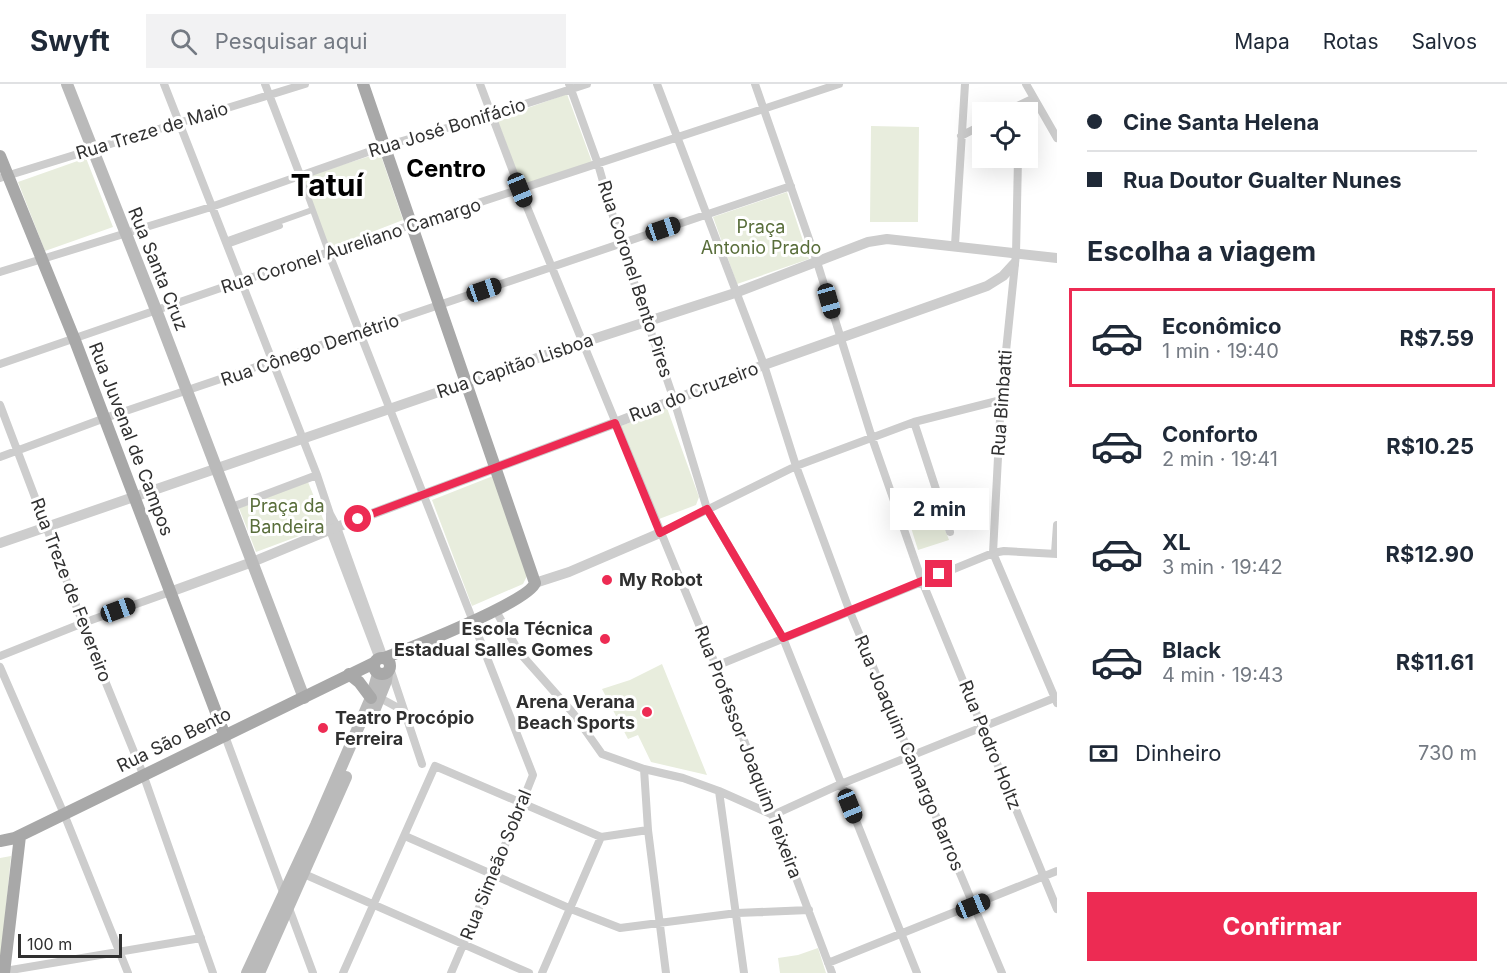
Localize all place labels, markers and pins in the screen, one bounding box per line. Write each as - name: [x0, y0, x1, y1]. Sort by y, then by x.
- place label: My Robot: [619, 569, 703, 590]
- marker: My Robot: [600, 573, 614, 587]
- place label: Escola Técnica Estadual Salles Gomes: [394, 618, 593, 660]
- marker: Escola Técnica Estadual Salles Gomes: [598, 632, 612, 646]
- place label: Arena Verana Beach Sports: [516, 691, 635, 733]
- marker: Arena Verana Beach Sports: [640, 705, 654, 719]
- place label: Teatro Procópio Ferreira: [335, 707, 474, 749]
- marker: Teatro Procópio Ferreira: [316, 721, 330, 735]

